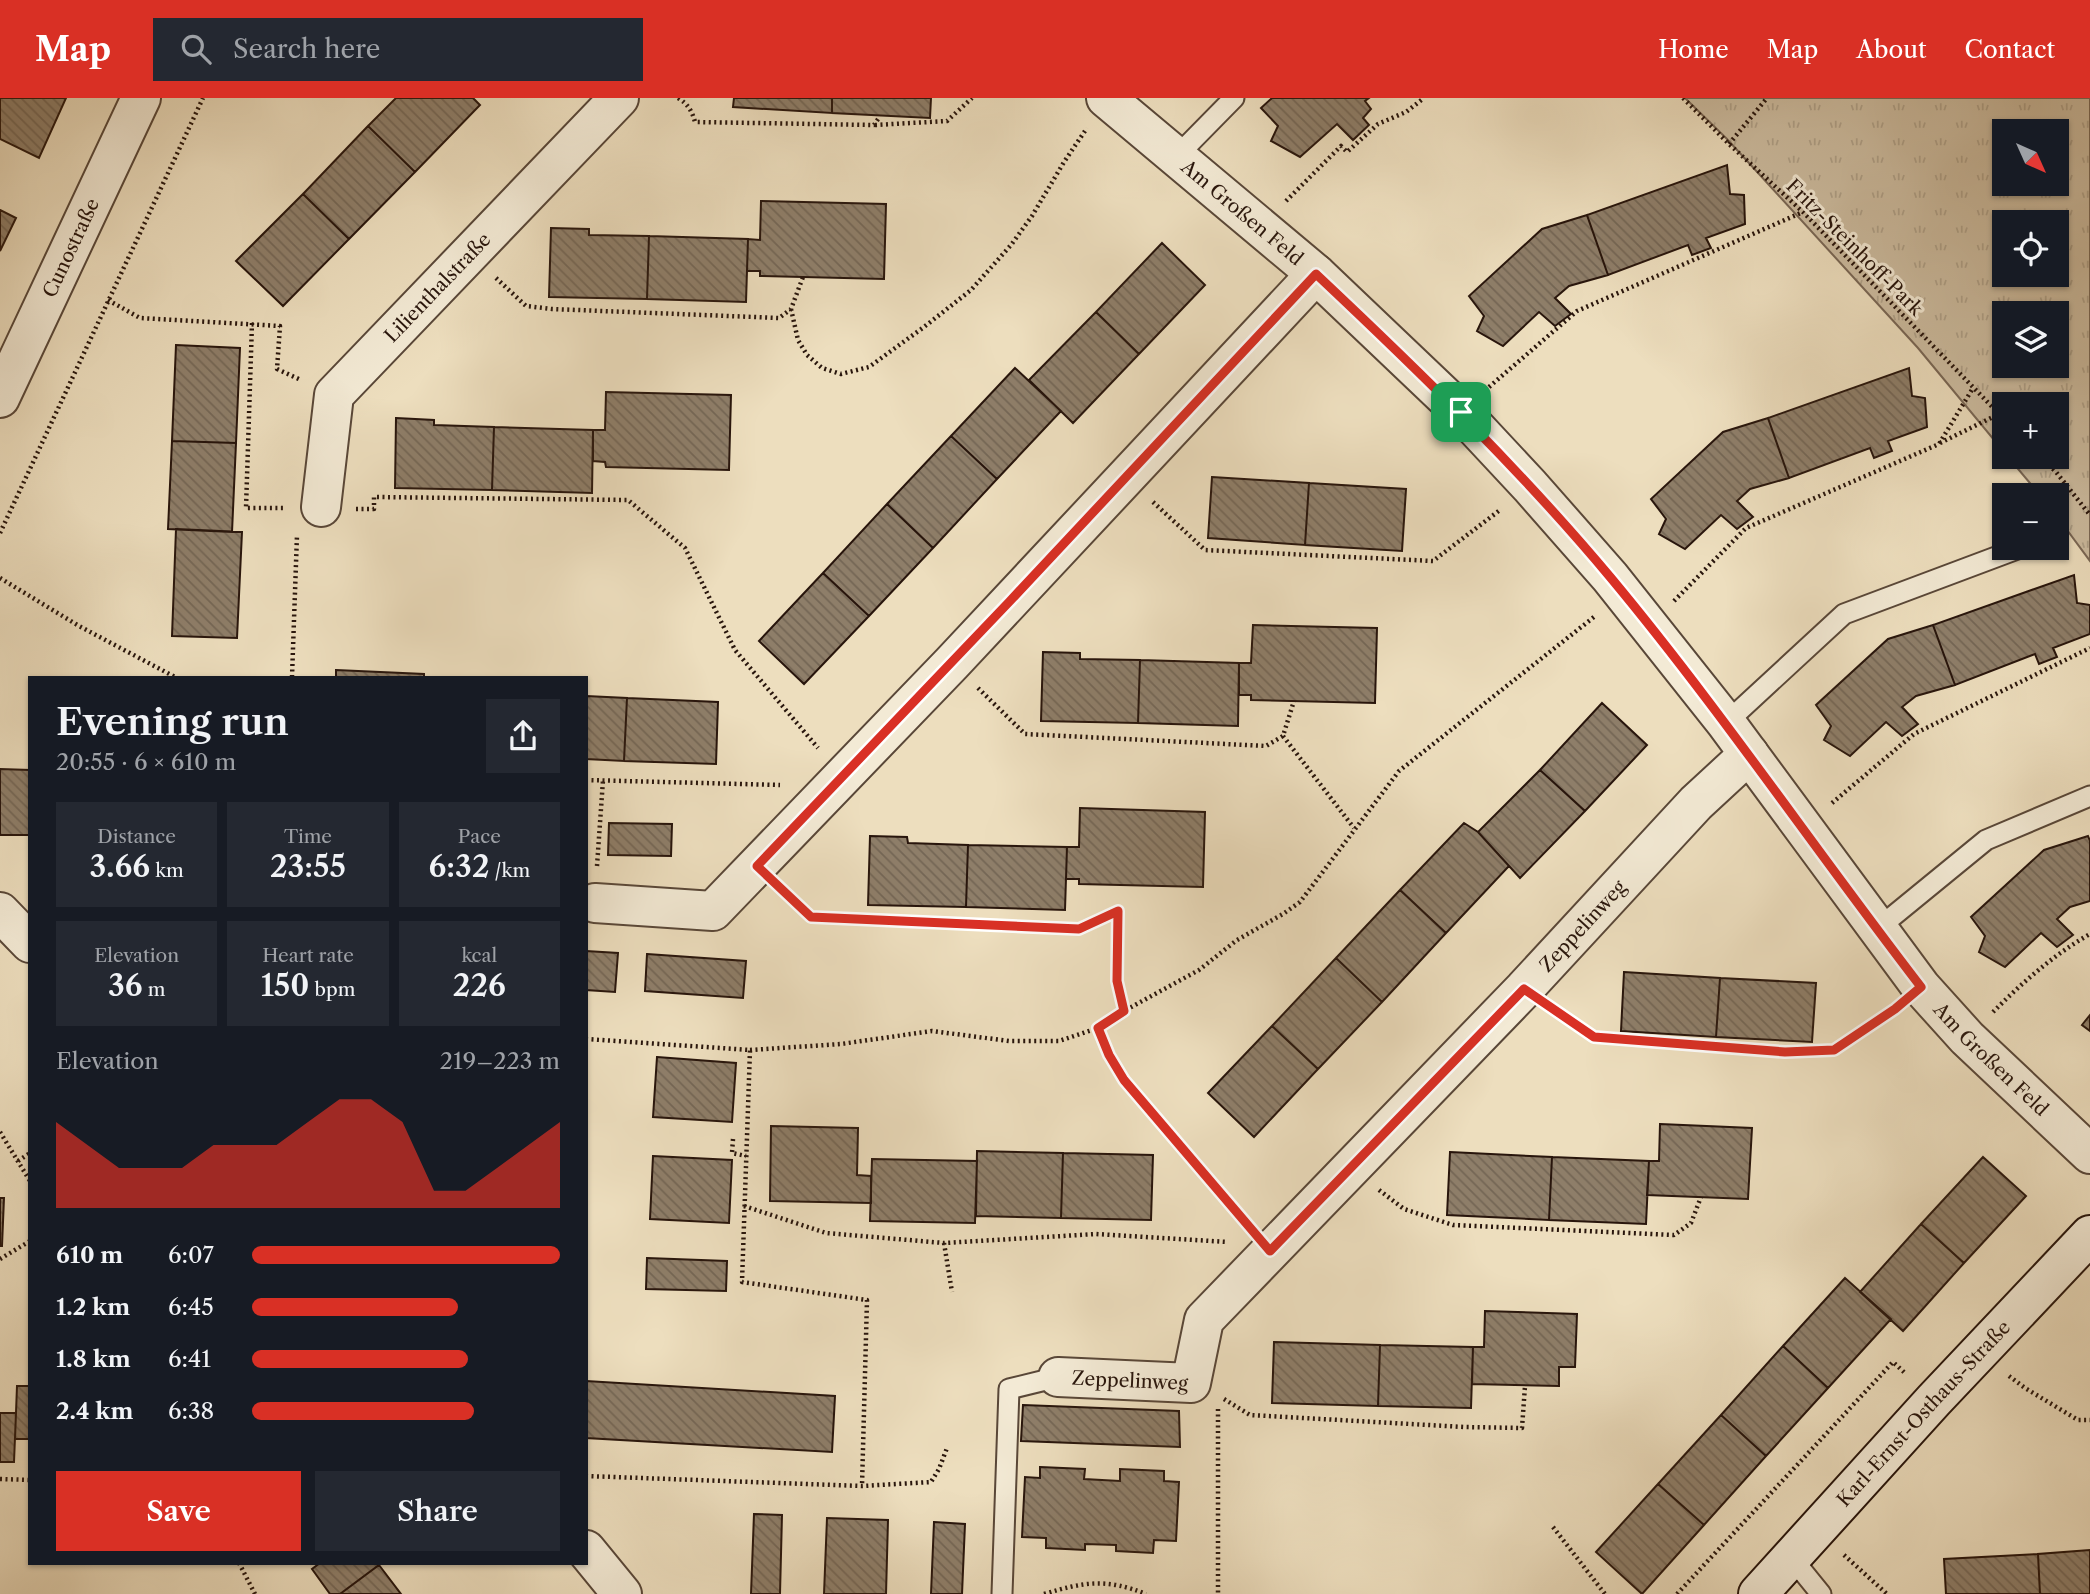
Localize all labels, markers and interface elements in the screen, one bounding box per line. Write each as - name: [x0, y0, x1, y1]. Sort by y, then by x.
- search box: [153, 18, 643, 81]
- text: Map: [35, 29, 111, 70]
- icon: search: [177, 30, 215, 68]
- text: Search here: [233, 33, 380, 65]
- text: Home: [1658, 35, 1729, 64]
- text: Map: [1767, 35, 1818, 64]
- text: About: [1856, 35, 1927, 64]
- text: Contact: [1965, 35, 2055, 64]
- north arrow: [1992, 119, 2068, 196]
- map controls: [1992, 119, 2069, 560]
- street label: Am Großen Feld: [1176, 155, 1308, 271]
- street label: Fritz-Steinhoff-Park: [1782, 174, 1928, 321]
- street label: Cunostraße: [38, 195, 104, 301]
- button: locate: [1992, 210, 2069, 287]
- street label: Lilienthalstraße: [380, 228, 496, 347]
- button: layers: [1992, 301, 2069, 378]
- pin: [1431, 382, 1491, 442]
- button: +: [1992, 392, 2069, 469]
- icon: arrive: [1442, 393, 1480, 431]
- button: −: [1992, 483, 2069, 560]
- text: Evening run: [56, 698, 289, 745]
- button: share: [486, 699, 560, 773]
- text: 20:55 · 6 × 610 m: [56, 748, 236, 776]
- text: Distance: [97, 825, 176, 848]
- text: Time: [284, 825, 332, 848]
- text: Pace: [458, 825, 501, 848]
- text: 3.66: [90, 848, 150, 885]
- text: 23:55: [270, 848, 346, 885]
- text: 6:32: [429, 848, 489, 885]
- text: km: [150, 859, 184, 882]
- text: /km: [489, 859, 530, 882]
- street label: Zeppelinweg: [1535, 875, 1631, 977]
- text: Elevation: [94, 944, 179, 967]
- text: Heart rate: [262, 944, 354, 967]
- text: kcal: [461, 944, 497, 967]
- text: 36: [108, 967, 143, 1004]
- text: 150: [261, 967, 309, 1004]
- text: 226: [453, 967, 506, 1004]
- text: m: [143, 978, 165, 1001]
- text: bpm: [309, 978, 355, 1001]
- street label: Am Großen Feld: [1928, 997, 2053, 1121]
- text: Elevation: [56, 1047, 159, 1075]
- text: 219–223 m: [440, 1047, 560, 1075]
- text: 610 m: [56, 1241, 123, 1269]
- text: 6:07: [168, 1241, 214, 1269]
- text: 1.2 km: [56, 1293, 130, 1321]
- text: 6:45: [168, 1293, 214, 1321]
- street label: Karl-Ernst-Osthaus-Straße: [1832, 1316, 2015, 1511]
- text: 1.8 km: [56, 1345, 131, 1373]
- text: 6:41: [168, 1345, 211, 1373]
- street label: Zeppelinweg: [1071, 1367, 1190, 1395]
- text: 2.4 km: [56, 1397, 133, 1425]
- text: 6:38: [168, 1397, 214, 1425]
- button: Save: [56, 1471, 301, 1551]
- button: Share: [315, 1471, 560, 1551]

